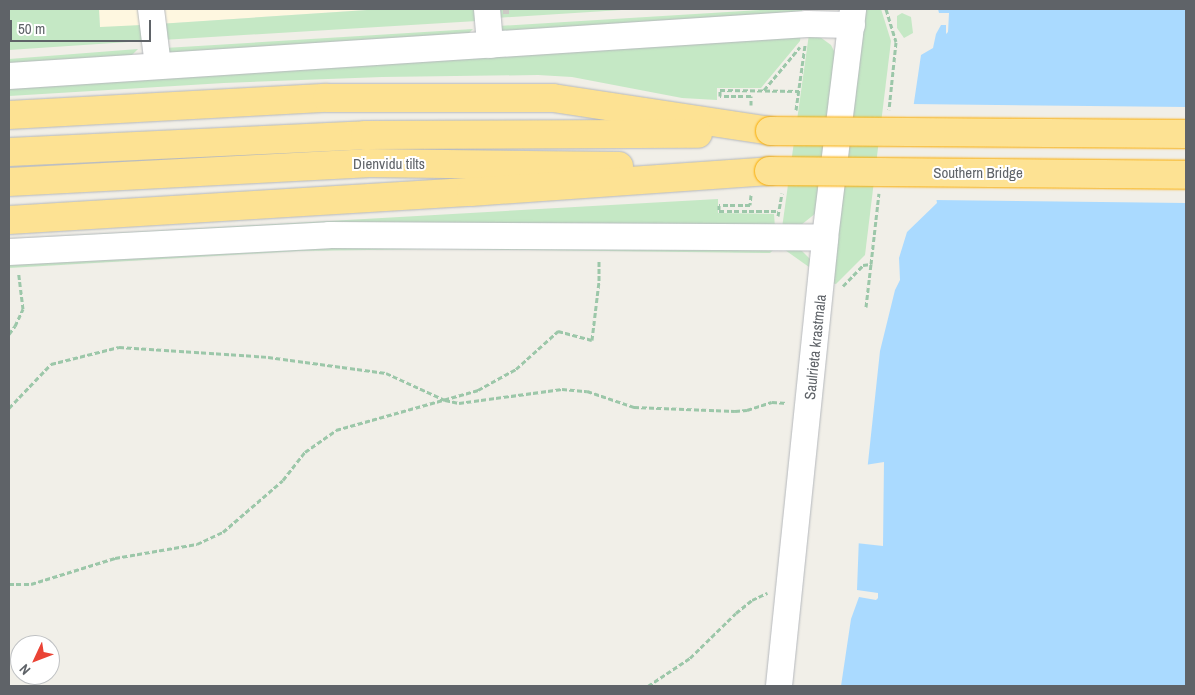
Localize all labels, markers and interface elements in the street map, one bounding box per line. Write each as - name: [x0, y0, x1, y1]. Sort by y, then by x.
- scale bar: [12, 10, 154, 42]
- text: 50 m: [18, 18, 45, 39]
- street label: Dienvidu tilts: [353, 155, 425, 173]
- street label: Southern Bridge: [933, 164, 1023, 182]
- street label: Saulrieta krastmala: [801, 293, 829, 401]
- north arrow: [10, 635, 60, 685]
- text: N: [15, 660, 34, 679]

